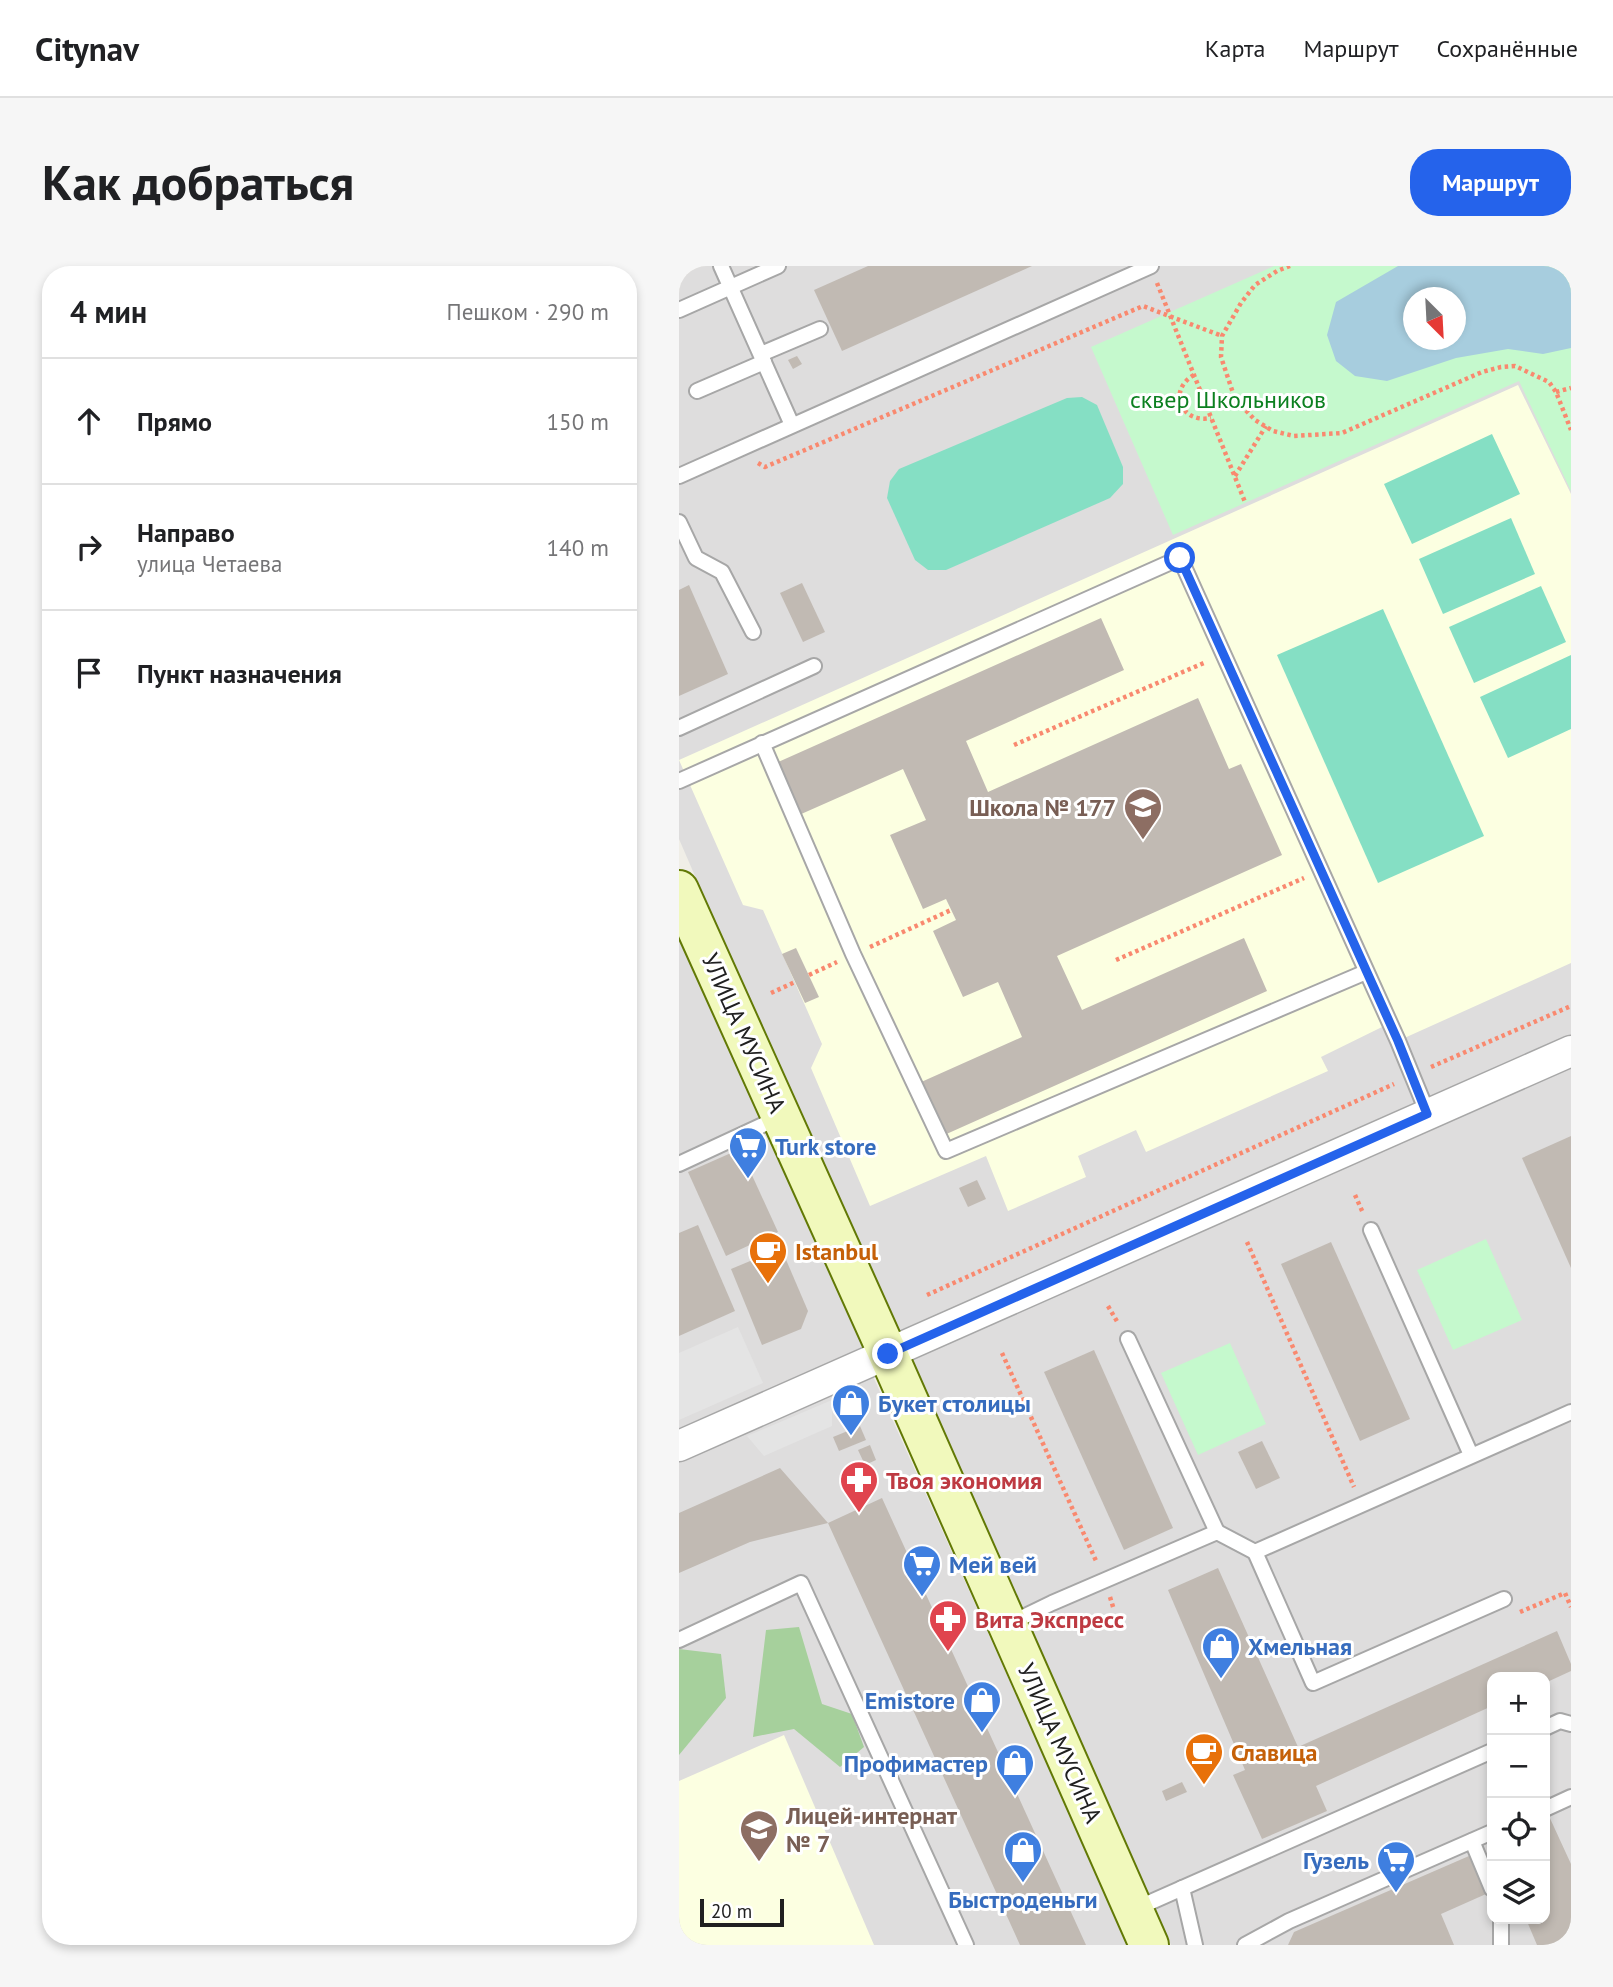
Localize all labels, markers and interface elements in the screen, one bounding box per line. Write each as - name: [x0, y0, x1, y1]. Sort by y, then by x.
- text: Citynav: [35, 27, 139, 70]
- text: Карта: [1205, 33, 1265, 64]
- text: Маршрут: [1303, 33, 1398, 64]
- text: Сохранённые: [1436, 33, 1578, 64]
- button: Маршрут: [1410, 149, 1571, 216]
- text: Как добраться: [42, 150, 354, 214]
- north arrow: [1403, 287, 1466, 350]
- text: 4 мин: [70, 292, 147, 331]
- text: Пешком · 290 m: [446, 297, 609, 326]
- park label: сквер Школьников: [1130, 384, 1326, 415]
- icon: ahead: [70, 402, 108, 440]
- text: Прямо: [137, 405, 212, 438]
- text: 150 m: [547, 407, 609, 436]
- text: Направо: [137, 516, 235, 549]
- icon: right: [70, 528, 108, 566]
- text: 140 m: [547, 533, 609, 562]
- route start: [1164, 542, 1195, 573]
- text: улица Четаева: [137, 549, 282, 578]
- icon: arrive: [70, 654, 108, 692]
- text: Пункт назначения: [137, 657, 342, 690]
- school or university icon: Школа № 177: [1122, 786, 1164, 841]
- place label: Школа № 177: [969, 792, 1116, 823]
- street label: УЛИЦА МУСИНА: [695, 948, 793, 1118]
- supermarket icon: Turk store: [727, 1125, 769, 1180]
- place label: Turk store: [775, 1131, 876, 1162]
- cafe icon: Istanbul: [747, 1230, 789, 1285]
- place label: Istanbul: [795, 1236, 879, 1267]
- route end: [872, 1338, 903, 1369]
- shop icon: Букет столицы: [830, 1382, 872, 1437]
- place label: Букет столицы: [878, 1388, 1031, 1419]
- pharmacy icon: Твоя экономия: [838, 1459, 880, 1514]
- place label: Твоя экономия: [886, 1465, 1042, 1496]
- supermarket icon: Мей вей: [901, 1543, 943, 1598]
- place label: Мей вей: [949, 1549, 1037, 1580]
- pharmacy icon: Вита Экспресс: [927, 1598, 969, 1653]
- place label: Вита Экспресс: [975, 1604, 1124, 1635]
- shop icon: Хмельная: [1200, 1625, 1242, 1680]
- place label: Хмельная: [1248, 1631, 1352, 1662]
- street label: УЛИЦА МУСИНА: [1011, 1658, 1109, 1828]
- map controls: [1487, 1672, 1550, 1924]
- button: +: [1487, 1672, 1550, 1735]
- shop icon: Emistore: [961, 1679, 1003, 1734]
- place label: Emistore: [865, 1685, 955, 1716]
- cafe icon: Славица: [1183, 1731, 1225, 1786]
- button: −: [1487, 1735, 1550, 1798]
- place label: Славица: [1231, 1737, 1317, 1768]
- shop icon: Профимастер: [994, 1742, 1036, 1797]
- place label: Профимастер: [844, 1748, 988, 1779]
- button: locate: [1487, 1798, 1550, 1861]
- place label: Лицей-интернат № 7: [785, 1800, 958, 1859]
- school or university icon: Лицей-интернат № 7: [738, 1808, 780, 1863]
- shop icon: Быстроденьги: [1002, 1829, 1044, 1884]
- supermarket icon: Гузель: [1375, 1839, 1417, 1894]
- place label: Гузель: [1303, 1845, 1369, 1876]
- button: layers: [1487, 1861, 1550, 1924]
- place label: Быстроденьги: [948, 1884, 1098, 1915]
- scale bar: [700, 1896, 784, 1928]
- text: 20 m: [711, 1899, 752, 1923]

